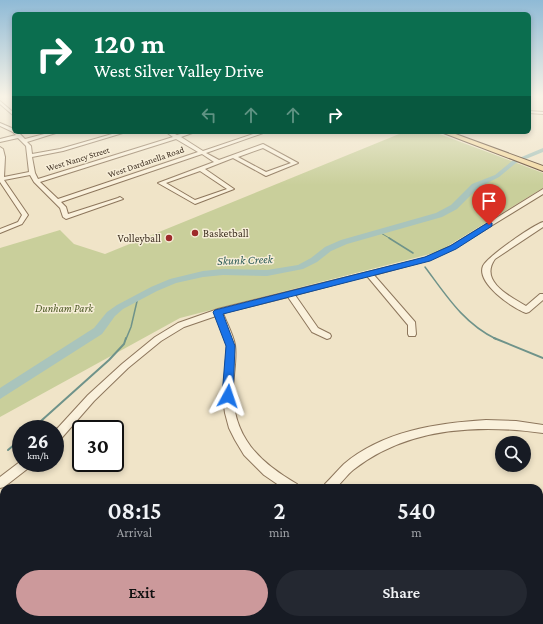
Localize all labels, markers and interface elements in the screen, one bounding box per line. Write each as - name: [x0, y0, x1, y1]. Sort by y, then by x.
- icon: right: [28, 28, 80, 80]
- text: 120 m: [94, 28, 165, 59]
- text: West Silver Valley Drive: [94, 61, 264, 81]
- icon: left: [198, 104, 220, 126]
- icon: ahead: [240, 104, 262, 126]
- icon: ahead: [282, 104, 304, 126]
- icon: right: [324, 104, 346, 126]
- street label: West Nancy Street: [45, 144, 112, 173]
- street label: West Dardanella Road: [107, 144, 186, 180]
- pin: [472, 184, 506, 225]
- icon: arrive: [478, 190, 500, 212]
- place label: Basketball: [203, 227, 249, 239]
- marker: Basketball: [190, 228, 200, 238]
- place label: Volleyball: [118, 232, 161, 245]
- marker: Volleyball: [164, 233, 174, 243]
- water label: Skunk Creek: [217, 252, 274, 268]
- park label: Dunham Park: [35, 302, 94, 314]
- position arrow: [207, 375, 249, 417]
- speed limit sign: 30: [72, 420, 124, 472]
- text: 26: [27, 430, 49, 452]
- map controls: [495, 436, 531, 472]
- button: search: [495, 436, 531, 472]
- text: km/h: [27, 450, 49, 461]
- text: 08:15: [107, 497, 162, 524]
- text: 2: [273, 497, 285, 524]
- text: 540: [397, 497, 436, 524]
- text: Arrival: [117, 525, 152, 540]
- text: min: [269, 525, 290, 540]
- text: m: [411, 525, 422, 540]
- button: Exit: [16, 570, 268, 616]
- button: Share: [276, 570, 527, 616]

